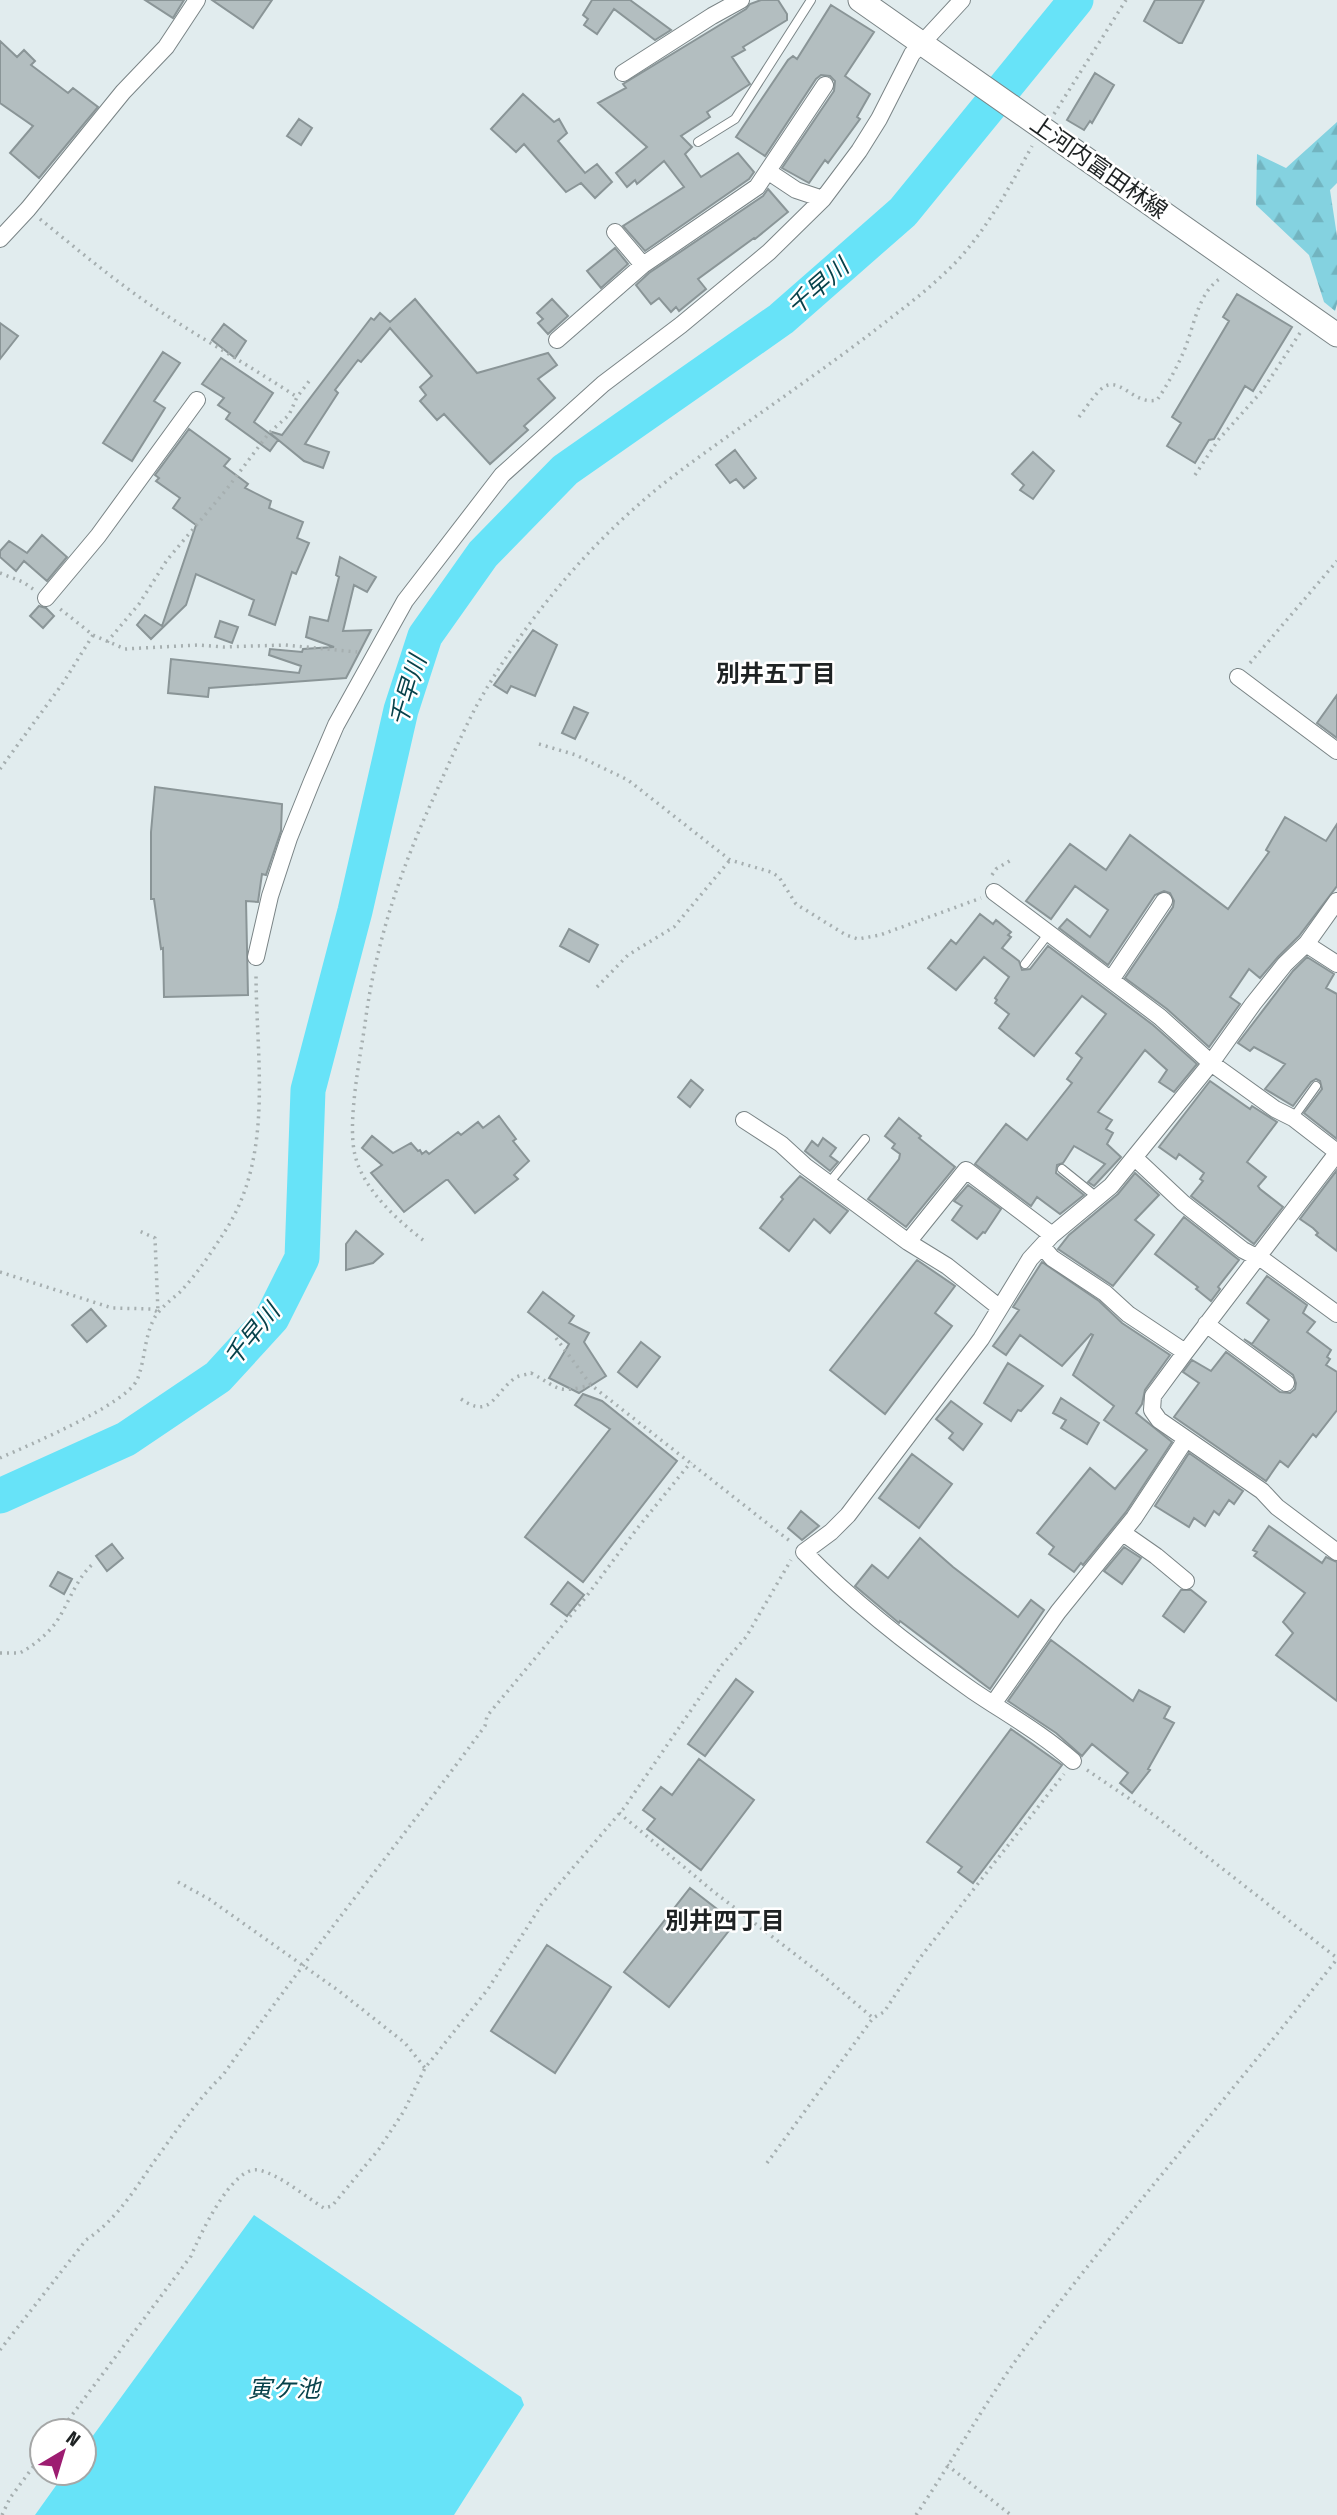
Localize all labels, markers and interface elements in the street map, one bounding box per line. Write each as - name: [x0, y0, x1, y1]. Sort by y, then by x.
- street label: 上河内富田林線: [1025, 109, 1173, 225]
- water label: 千早川: [782, 251, 857, 321]
- water label: 千早川: [384, 650, 433, 730]
- district label: 別井五丁目: [716, 660, 836, 688]
- water label: 千早川: [218, 1296, 287, 1372]
- district label: 別井四丁目: [665, 1907, 785, 1935]
- water label: 寅ケ池: [248, 2375, 322, 2403]
- north arrow: [28, 2417, 98, 2487]
- text: N: [62, 2426, 85, 2452]

